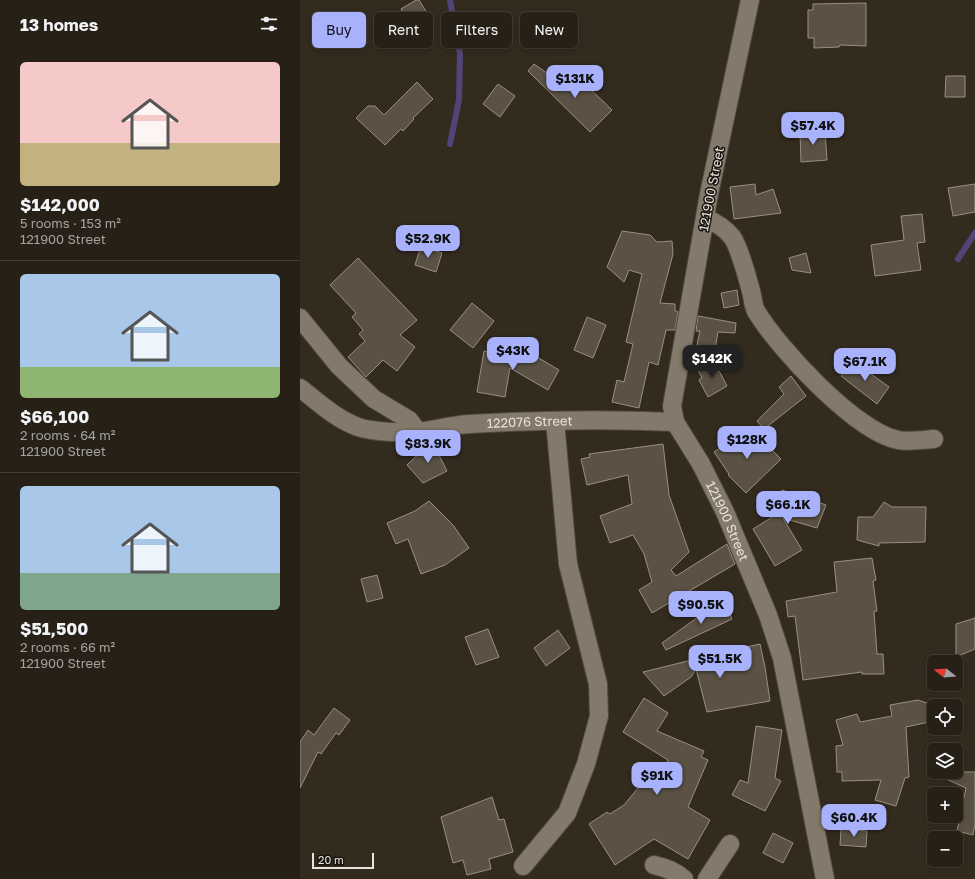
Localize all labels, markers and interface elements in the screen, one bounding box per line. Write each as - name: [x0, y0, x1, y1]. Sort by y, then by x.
- chip: Buy: [312, 12, 366, 48]
- chip: Rent: [374, 12, 433, 48]
- chip: Filters: [441, 12, 512, 48]
- chip: New: [520, 12, 578, 48]
- icon: filters: [258, 13, 280, 35]
- text: 13 homes: [20, 14, 98, 35]
- pin: $131K: [547, 65, 603, 99]
- text: $131K: [555, 70, 595, 86]
- icon: home: [114, 88, 186, 160]
- pin: $57.4K: [780, 112, 846, 146]
- text: $57.4K: [790, 117, 836, 133]
- street label: 121900 Street: [695, 145, 727, 233]
- text: $142,000: [20, 194, 100, 215]
- text: 5 rooms · 153 m²: [20, 215, 121, 231]
- pin: $52.9K: [395, 225, 461, 259]
- text: $52.9K: [405, 230, 451, 246]
- text: 121900 Street: [20, 231, 106, 247]
- icon: home: [114, 300, 186, 372]
- pin: $43K: [489, 337, 537, 371]
- text: $43K: [496, 342, 530, 358]
- pin: $142K: [684, 345, 740, 379]
- pin: $67.1K: [832, 348, 898, 382]
- text: $142K: [692, 350, 732, 366]
- text: $67.1K: [843, 353, 887, 369]
- text: $66,100: [20, 406, 89, 427]
- street label: 122076 Street: [486, 412, 573, 431]
- pin: $128K: [719, 426, 775, 460]
- text: 2 rooms · 64 m²: [20, 427, 115, 443]
- pin: $83.9K: [395, 430, 461, 464]
- text: $128K: [726, 431, 768, 447]
- text: $83.9K: [405, 435, 451, 451]
- text: 121900 Street: [20, 443, 106, 459]
- street label: 121900 Street: [703, 478, 752, 563]
- pin: $66.1K: [755, 491, 821, 525]
- text: $66.1K: [765, 496, 811, 512]
- icon: home: [114, 512, 186, 584]
- pin: $90.5K: [668, 591, 734, 625]
- text: $90.5K: [678, 596, 724, 612]
- text: $51,500: [20, 618, 88, 639]
- text: 2 rooms · 66 m²: [20, 639, 115, 655]
- pin: $51.5K: [687, 645, 753, 679]
- text: $51.5K: [698, 650, 742, 666]
- text: 121900 Street: [20, 655, 106, 671]
- north arrow: [927, 655, 963, 691]
- map controls: [927, 655, 963, 867]
- button: locate: [927, 699, 963, 735]
- button: layers: [927, 743, 963, 779]
- pin: $91K: [633, 762, 681, 796]
- text: $91K: [640, 767, 674, 783]
- button: +: [927, 787, 963, 823]
- pin: $60.4K: [821, 804, 887, 838]
- text: $60.4K: [830, 809, 878, 825]
- button: −: [927, 831, 963, 867]
- scale bar: [312, 851, 374, 870]
- text: 20 m: [318, 853, 344, 866]

